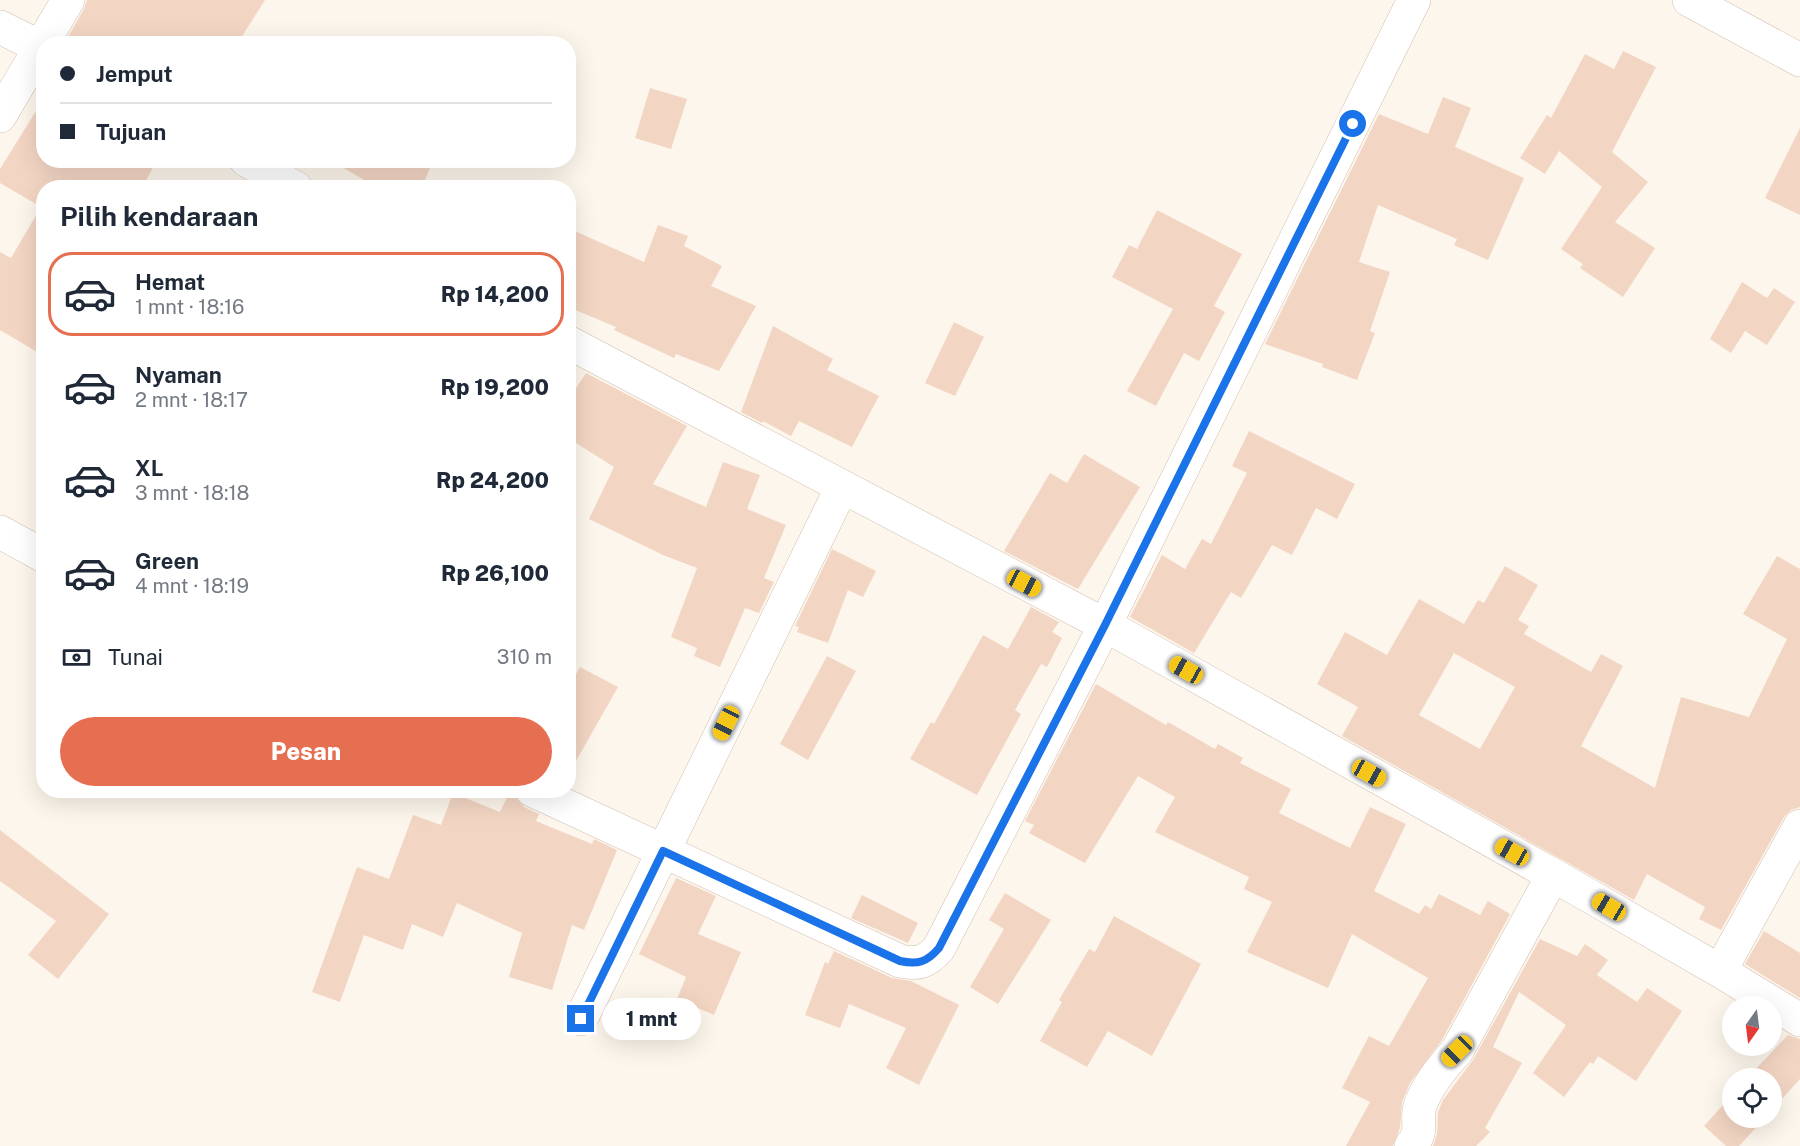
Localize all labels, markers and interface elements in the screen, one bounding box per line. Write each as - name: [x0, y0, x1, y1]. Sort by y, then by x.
- text: Jemput: [96, 61, 173, 87]
- route start: [1339, 110, 1366, 137]
- text: Tujuan: [96, 119, 166, 145]
- text: Pilih kendaraan: [60, 200, 259, 232]
- icon: car: [63, 267, 117, 321]
- text: Hemat: [135, 269, 205, 295]
- text: Rp 14,200: [441, 281, 549, 307]
- text: 1 mnt · 18:16: [135, 295, 245, 319]
- icon: car: [63, 360, 117, 414]
- text: Nyaman: [135, 362, 222, 388]
- text: Rp 19,200: [441, 374, 549, 400]
- text: 2 mnt · 18:17: [135, 388, 248, 412]
- icon: car: [63, 453, 117, 507]
- text: XL: [135, 455, 163, 481]
- text: Rp 24,200: [436, 467, 549, 493]
- text: 3 mnt · 18:18: [135, 481, 250, 505]
- icon: car: [63, 546, 117, 600]
- text: Green: [135, 548, 199, 574]
- text: Rp 26,100: [441, 560, 549, 586]
- car: [1004, 567, 1044, 599]
- text: 4 mnt · 18:19: [135, 574, 249, 598]
- icon: cash: [60, 641, 93, 674]
- text: Tunai: [108, 644, 163, 670]
- text: 310 m: [497, 645, 552, 669]
- car: [1166, 653, 1206, 687]
- car: [710, 703, 742, 743]
- button: Pesan: [60, 717, 552, 786]
- car: [1349, 756, 1389, 790]
- car: [1492, 835, 1532, 869]
- car: [1589, 890, 1629, 924]
- north arrow: [1722, 996, 1782, 1056]
- map controls: [1722, 996, 1782, 1128]
- callout: 1 mnt: [602, 998, 701, 1040]
- route end: [567, 1005, 594, 1032]
- text: 1 mnt: [626, 1007, 677, 1031]
- car: [1438, 1032, 1476, 1070]
- button: locate: [1722, 1068, 1782, 1128]

